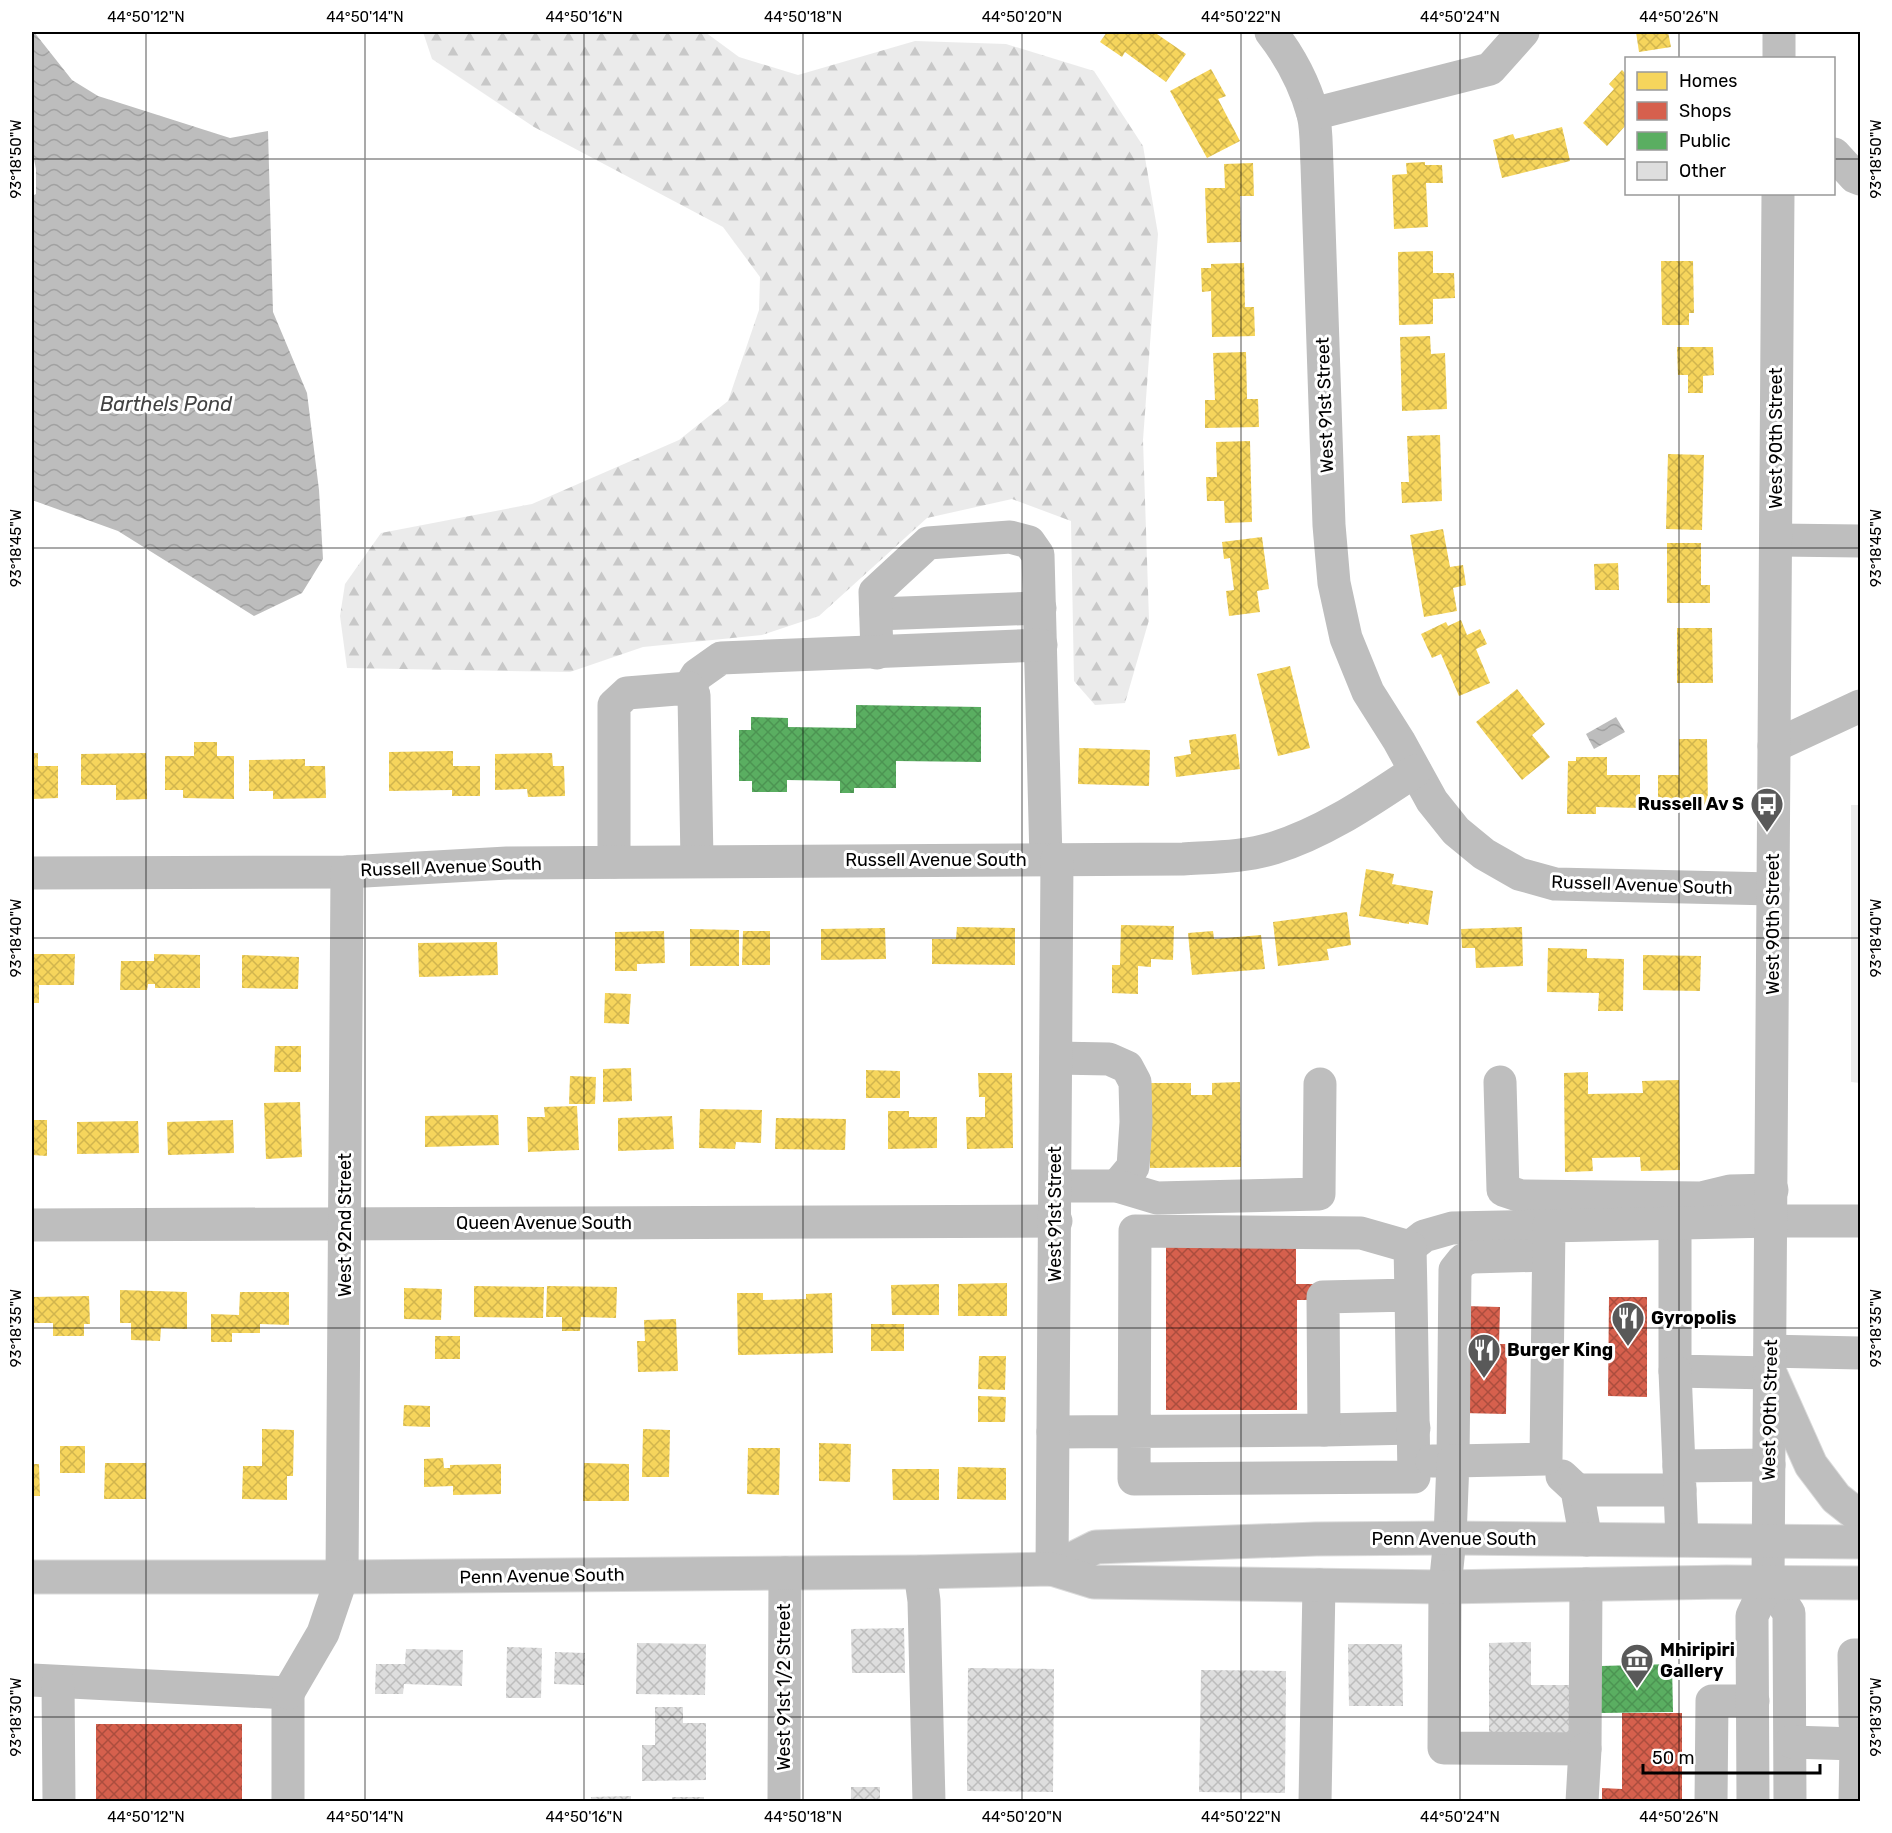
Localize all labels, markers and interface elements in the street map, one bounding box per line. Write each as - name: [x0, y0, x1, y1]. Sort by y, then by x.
- text: 44°50'12"N: [107, 8, 185, 26]
- text: 44°50'14"N: [326, 8, 404, 26]
- text: 44°50'16"N: [545, 8, 623, 26]
- text: 44°50'18"N: [764, 8, 842, 26]
- text: 44°50'20"N: [982, 8, 1062, 26]
- text: 44°50'22"N: [1201, 8, 1281, 26]
- text: 44°50'24"N: [1420, 8, 1500, 26]
- text: 44°50'26"N: [1639, 8, 1719, 26]
- legend: [1625, 57, 1835, 195]
- text: Homes: [1679, 70, 1737, 92]
- text: Shops: [1679, 100, 1731, 122]
- text: 93°18'50"W: [7, 120, 25, 198]
- text: 93°18'50"W: [1867, 120, 1885, 198]
- text: Public: [1679, 130, 1731, 152]
- text: Other: [1679, 160, 1726, 182]
- street label: West 91st Street: [1312, 337, 1338, 473]
- street label: West 90th Street: [1765, 367, 1787, 509]
- water label: Barthels Pond: [100, 392, 233, 416]
- text: 93°18'45"W: [7, 509, 25, 587]
- text: 93°18'45"W: [1867, 509, 1885, 587]
- bus stop icon: Russell Av S: [1749, 786, 1785, 833]
- place label: Russell Av S: [1638, 793, 1744, 815]
- street label: Russell Avenue South: [845, 849, 1027, 871]
- street label: Russell Avenue South: [360, 853, 542, 881]
- street label: West 90th Street: [1762, 853, 1784, 995]
- street label: Russell Avenue South: [1551, 871, 1733, 899]
- text: 93°18'40"W: [7, 899, 25, 977]
- text: 93°18'40"W: [1867, 899, 1885, 977]
- street label: West 91st Street: [1044, 1146, 1066, 1282]
- street label: West 92nd Street: [334, 1153, 356, 1297]
- street label: Queen Avenue South: [456, 1212, 632, 1234]
- text: 93°18'35"W: [7, 1289, 25, 1367]
- text: 93°18'35"W: [1867, 1289, 1885, 1367]
- restaurant icon: Gyropolis: [1610, 1300, 1646, 1347]
- place label: Gyropolis: [1651, 1307, 1736, 1329]
- restaurant icon: Burger King: [1466, 1332, 1502, 1379]
- place label: Burger King: [1507, 1339, 1613, 1361]
- street label: West 90th Street: [1758, 1339, 1782, 1481]
- street label: Penn Avenue South: [1371, 1528, 1537, 1550]
- street label: Penn Avenue South: [459, 1564, 625, 1588]
- street label: West 91st 1/2 Street: [773, 1604, 795, 1770]
- place label: Mhiripiri Gallery: [1660, 1639, 1735, 1682]
- museum icon: Mhiripiri Gallery: [1619, 1642, 1655, 1689]
- text: 93°18'30"W: [7, 1678, 25, 1756]
- text: 93°18'30"W: [1867, 1678, 1885, 1756]
- scale bar: [1643, 1737, 1820, 1775]
- text: 50 m: [1652, 1747, 1695, 1769]
- text: 44°50'12"N: [107, 1808, 185, 1826]
- text: 44°50'14"N: [326, 1808, 404, 1826]
- text: 44°50'16"N: [545, 1808, 623, 1826]
- text: 44°50'18"N: [764, 1808, 842, 1826]
- text: 44°50'20"N: [982, 1808, 1062, 1826]
- text: 44°50'22"N: [1201, 1808, 1281, 1826]
- text: 44°50'24"N: [1420, 1808, 1500, 1826]
- text: 44°50'26"N: [1639, 1808, 1719, 1826]

